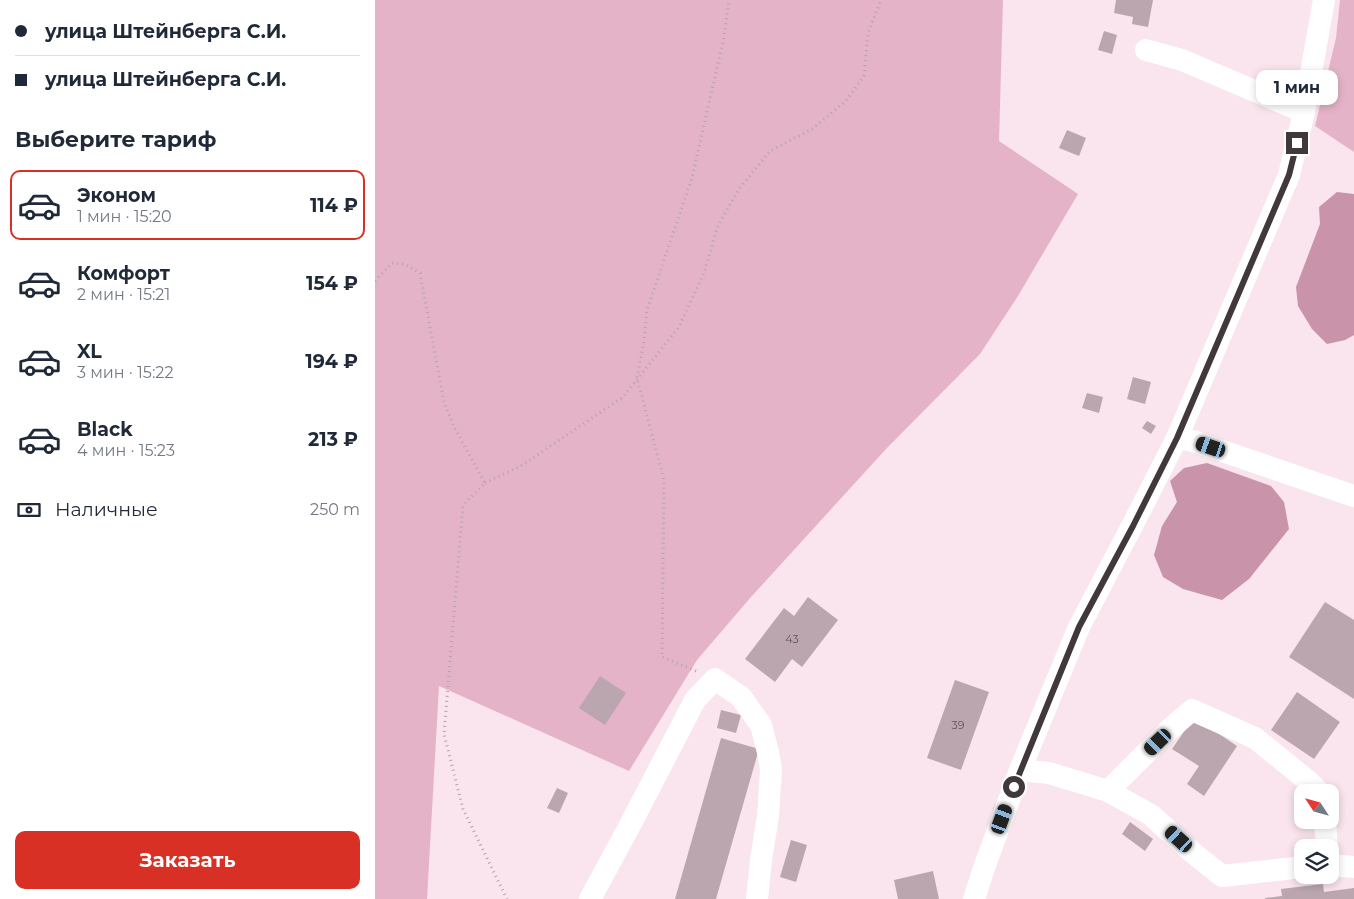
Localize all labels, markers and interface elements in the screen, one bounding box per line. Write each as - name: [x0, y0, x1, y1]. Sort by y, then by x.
- text: улица Штейнберга С.И.: [45, 20, 286, 43]
- text: улица Штейнберга С.И.: [45, 68, 286, 91]
- callout: 1 мин: [1256, 70, 1338, 106]
- text: 1 мин: [1274, 78, 1320, 97]
- text: Выберите тариф: [15, 126, 216, 153]
- route end: [1286, 132, 1308, 154]
- icon: car: [17, 183, 62, 228]
- text: Эконом: [77, 184, 156, 207]
- text: 114 ₽: [310, 194, 358, 217]
- text: 1 мин · 15:20: [77, 207, 172, 226]
- icon: car: [17, 261, 62, 306]
- text: Комфорт: [77, 262, 170, 285]
- text: 154 ₽: [306, 272, 358, 295]
- text: 2 мин · 15:21: [77, 285, 170, 304]
- icon: car: [17, 339, 62, 384]
- text: XL: [77, 340, 102, 363]
- text: 194 ₽: [305, 350, 358, 373]
- text: 3 мин · 15:22: [77, 363, 173, 382]
- icon: car: [17, 417, 62, 462]
- text: Black: [77, 418, 133, 441]
- text: 213 ₽: [308, 428, 358, 451]
- car: [1194, 435, 1227, 459]
- text: 4 мин · 15:23: [77, 441, 175, 460]
- icon: cash: [15, 496, 43, 524]
- text: Наличные: [55, 498, 158, 521]
- text: 250 m: [310, 500, 360, 519]
- house number: 43: [785, 632, 799, 646]
- house number: 39: [952, 718, 965, 732]
- car: [1142, 726, 1174, 758]
- route start: [1003, 776, 1025, 798]
- north arrow: [1294, 784, 1339, 829]
- map controls: [1294, 784, 1339, 884]
- car: [989, 802, 1014, 836]
- car: [1162, 823, 1195, 855]
- button: Заказать: [15, 831, 360, 889]
- button: layers: [1294, 839, 1339, 884]

